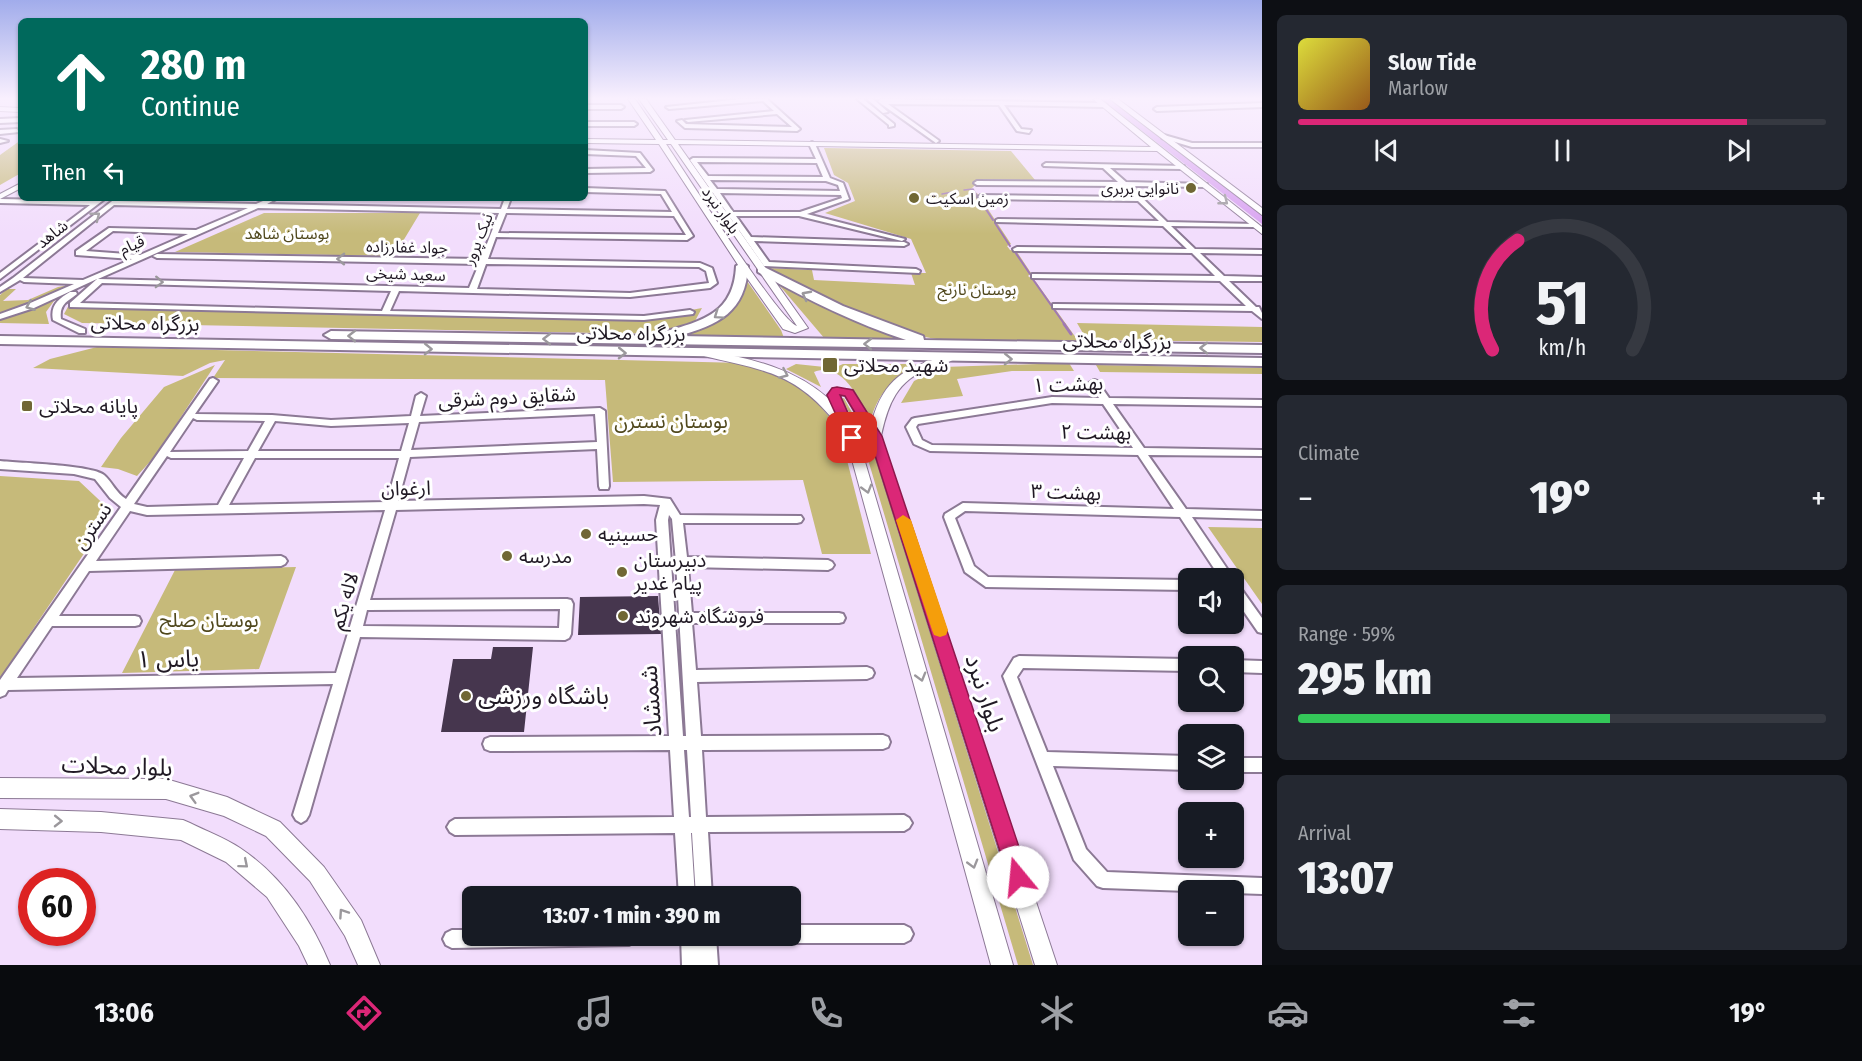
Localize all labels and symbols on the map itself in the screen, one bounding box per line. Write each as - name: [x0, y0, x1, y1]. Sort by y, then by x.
- place label: نانوایی بربری: [1101, 179, 1179, 198]
- marker: نانوایی بربری: [1184, 181, 1198, 195]
- street label: بلوار نبرد: [698, 183, 744, 237]
- place label: زمین اسکیت: [926, 189, 1009, 208]
- marker: زمین اسکیت: [907, 191, 921, 205]
- one-way arrow: [1218, 193, 1229, 204]
- street label: نیک پرور: [459, 211, 498, 269]
- one-way arrow: [90, 212, 101, 223]
- street label: شاهد: [32, 216, 72, 252]
- park label: بوستان شاهد: [245, 224, 329, 243]
- street label: قیام: [116, 231, 149, 262]
- street label: جواد غفارزاده: [366, 237, 448, 257]
- one-way arrow: [336, 253, 345, 265]
- street label: سعید شیخی: [366, 263, 446, 285]
- one-way arrow: [154, 276, 163, 289]
- park label: بوستان نارنج: [938, 280, 1016, 302]
- one-way arrow: [802, 290, 813, 302]
- one-way arrow: [25, 299, 36, 311]
- one-way arrow: [714, 308, 725, 319]
- street label: بزرگراه محلاتی: [90, 310, 200, 336]
- street label: بزرگراه محلاتی: [576, 320, 686, 346]
- street label: بزرگراه محلاتی: [1062, 328, 1172, 354]
- one-way arrow: [347, 330, 356, 342]
- one-way arrow: [542, 333, 551, 346]
- one-way arrow: [863, 338, 872, 350]
- one-way arrow: [1199, 342, 1208, 354]
- one-way arrow: [423, 343, 432, 355]
- one-way arrow: [618, 346, 627, 359]
- place label: شهید محلاتی: [844, 353, 949, 377]
- one-way arrow: [1004, 353, 1013, 365]
- marker: شهید محلاتی: [821, 356, 839, 374]
- one-way arrow: [778, 366, 789, 378]
- street label: بهشت ۱: [1032, 371, 1104, 397]
- street label: شقایق دوم شرقی: [438, 381, 577, 416]
- place label: پایانه محلاتی: [39, 394, 138, 419]
- marker: پایانه محلاتی: [20, 399, 34, 413]
- park label: بوستان نسترن: [614, 409, 728, 433]
- pin: [826, 412, 877, 463]
- street label: بهشت ۲: [1061, 419, 1131, 445]
- street label: ارغوان: [381, 476, 431, 500]
- street label: بهشت ۳: [1030, 479, 1102, 505]
- one-way arrow: [860, 483, 872, 494]
- street label: نسترن: [67, 498, 117, 554]
- place label: حسینیه: [598, 522, 658, 546]
- marker: حسینیه: [579, 527, 593, 541]
- place label: مدرسه: [519, 544, 572, 568]
- place label: دبیرستان پیام غدیر: [633, 548, 706, 598]
- marker: مدرسه: [500, 549, 514, 563]
- marker: دبیرستان پیام غدیر: [615, 565, 629, 579]
- street label: لاله یکم: [324, 570, 367, 633]
- place label: فروشگاه شهروند: [635, 604, 764, 628]
- park label: بوستان صلح: [159, 608, 259, 635]
- marker: فروشگاه شهروند: [616, 609, 630, 623]
- street label: یاس ۱: [136, 644, 200, 674]
- street label: بلوار نبرد: [959, 651, 1011, 735]
- street label: شمشاد: [635, 664, 667, 738]
- one-way arrow: [914, 671, 926, 682]
- place label: باشگاه ورزشی: [478, 682, 609, 710]
- marker: باشگاه ورزشی: [459, 689, 473, 703]
- street label: بلوار محلات: [61, 750, 173, 782]
- one-way arrow: [189, 792, 199, 805]
- one-way arrow: [54, 814, 63, 827]
- position arrow: [986, 845, 1050, 909]
- one-way arrow: [237, 857, 248, 868]
- one-way arrow: [966, 859, 979, 869]
- speed limit sign: 60: [18, 868, 96, 946]
- one-way arrow: [339, 909, 350, 920]

